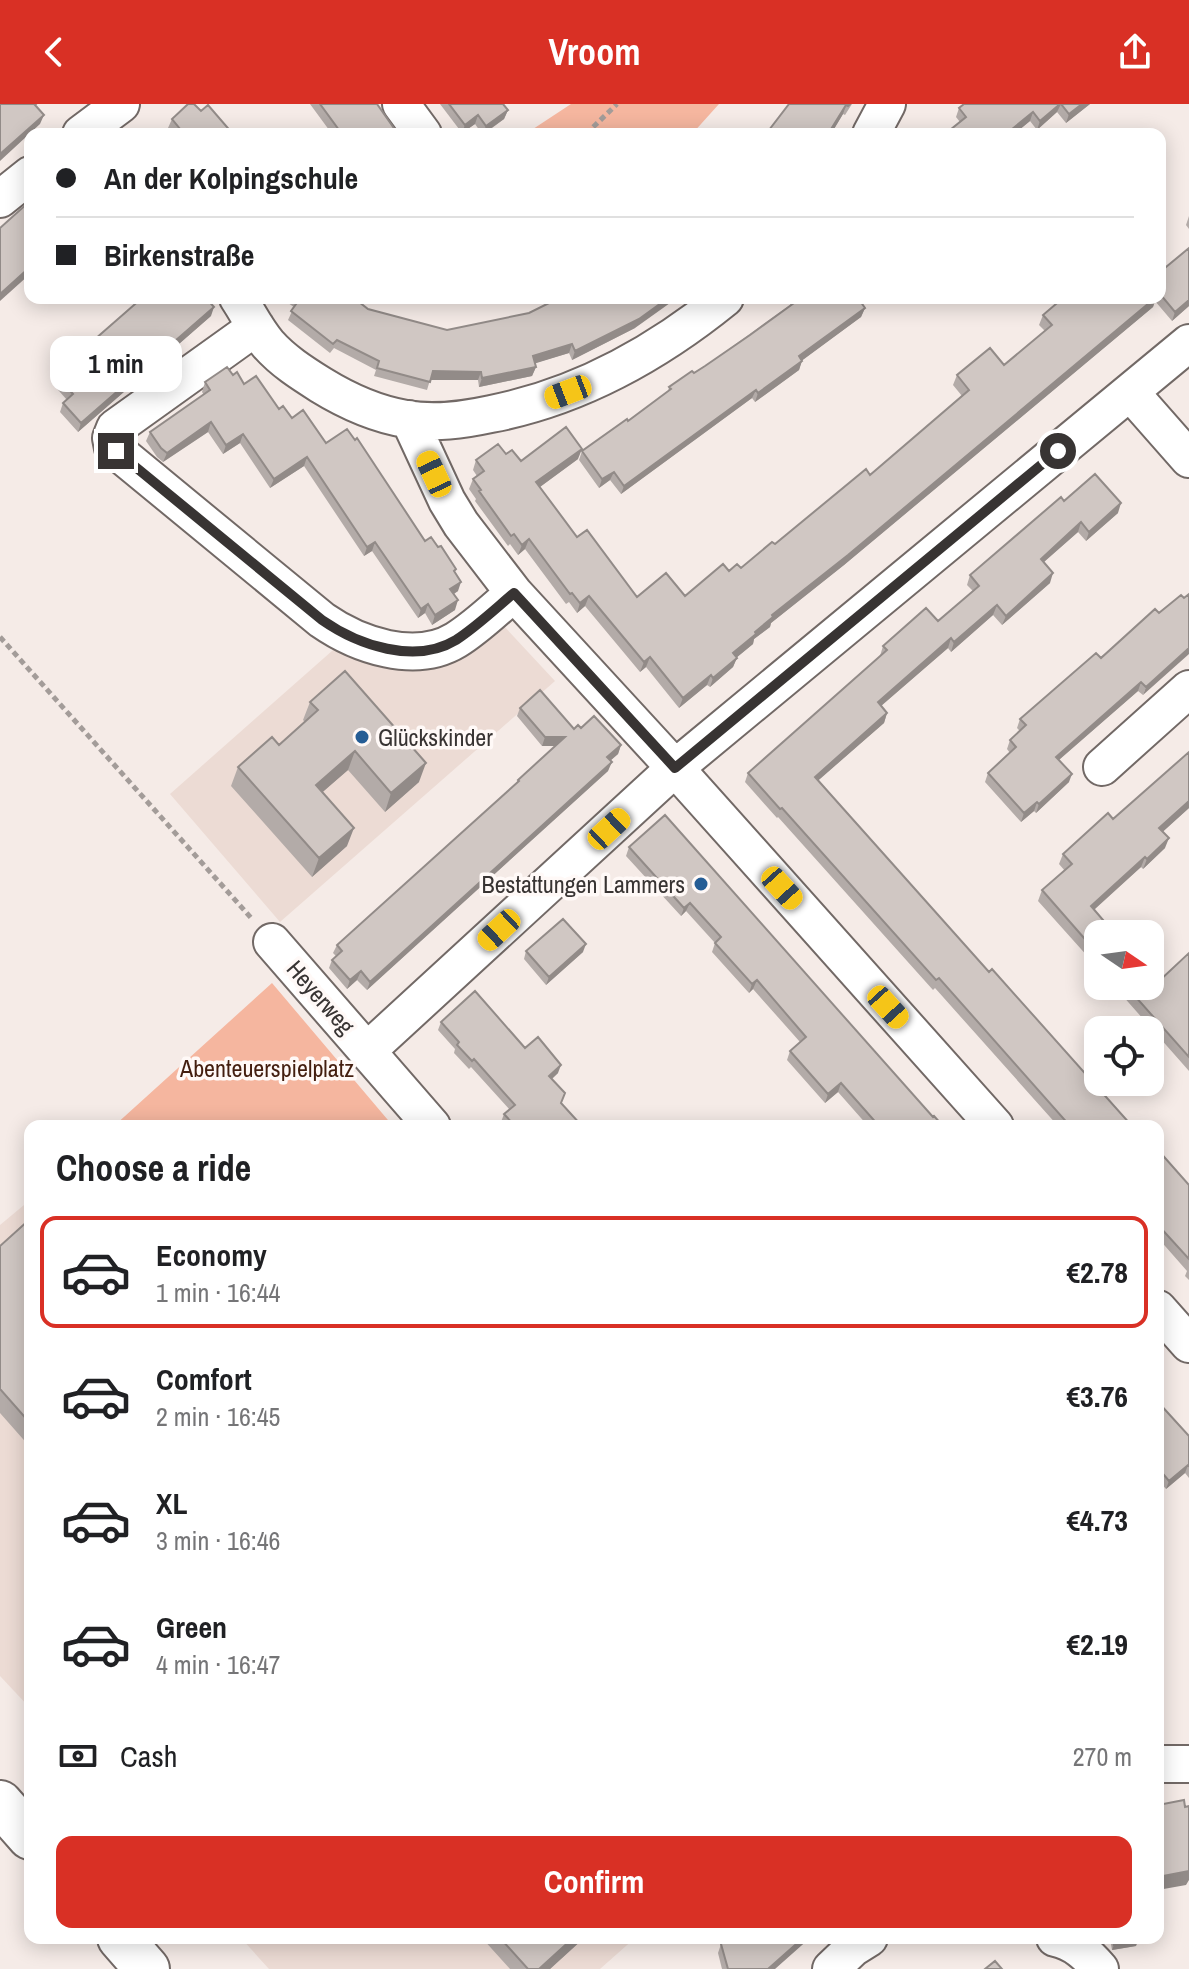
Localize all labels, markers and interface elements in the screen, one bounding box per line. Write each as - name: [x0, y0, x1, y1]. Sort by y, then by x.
- text: Vroom: [549, 28, 640, 76]
- icon: back: [32, 30, 76, 74]
- icon: share: [1113, 30, 1157, 74]
- text: An der Kolpingschule: [104, 158, 358, 198]
- text: Birkenstraße: [104, 235, 254, 275]
- callout: 1 min: [50, 335, 182, 391]
- text: 1 min: [88, 346, 144, 381]
- car: [541, 372, 595, 412]
- route end: [98, 433, 134, 469]
- route start: [1040, 433, 1076, 469]
- car: [413, 447, 455, 501]
- place label: Glückskinder: [378, 721, 493, 753]
- marker: Glückskinder: [353, 728, 371, 746]
- car: [583, 804, 635, 854]
- car: [757, 862, 807, 914]
- place label: Bestattungen Lammers: [482, 868, 685, 900]
- marker: Bestattungen Lammers: [692, 875, 710, 893]
- car: [473, 905, 525, 955]
- north arrow: [1084, 920, 1164, 1000]
- map controls: [1084, 920, 1164, 1096]
- street label: Heyerweg: [280, 953, 362, 1041]
- car: [863, 981, 913, 1033]
- button: locate: [1084, 1016, 1164, 1096]
- park label: Abenteuerspielplatz: [179, 1052, 354, 1084]
- text: Choose a ride: [56, 1144, 251, 1192]
- text: Economy: [156, 1235, 267, 1275]
- icon: car: [60, 1236, 132, 1308]
- text: €2.78: [1066, 1252, 1128, 1292]
- text: 1 min · 16:44: [156, 1275, 280, 1310]
- text: Comfort: [156, 1359, 252, 1399]
- icon: car: [60, 1360, 132, 1432]
- text: €3.76: [1066, 1376, 1128, 1416]
- text: 2 min · 16:45: [156, 1399, 280, 1434]
- text: XL: [156, 1483, 187, 1523]
- icon: car: [60, 1484, 132, 1556]
- text: €4.73: [1066, 1500, 1128, 1540]
- text: 3 min · 16:46: [156, 1523, 280, 1558]
- text: Green: [156, 1607, 227, 1647]
- icon: car: [60, 1608, 132, 1680]
- text: €2.19: [1066, 1624, 1128, 1664]
- text: 4 min · 16:47: [156, 1647, 280, 1682]
- icon: cash: [56, 1734, 100, 1778]
- text: Cash: [120, 1736, 177, 1776]
- text: 270 m: [1073, 1739, 1132, 1774]
- button: Confirm: [56, 1836, 1132, 1928]

